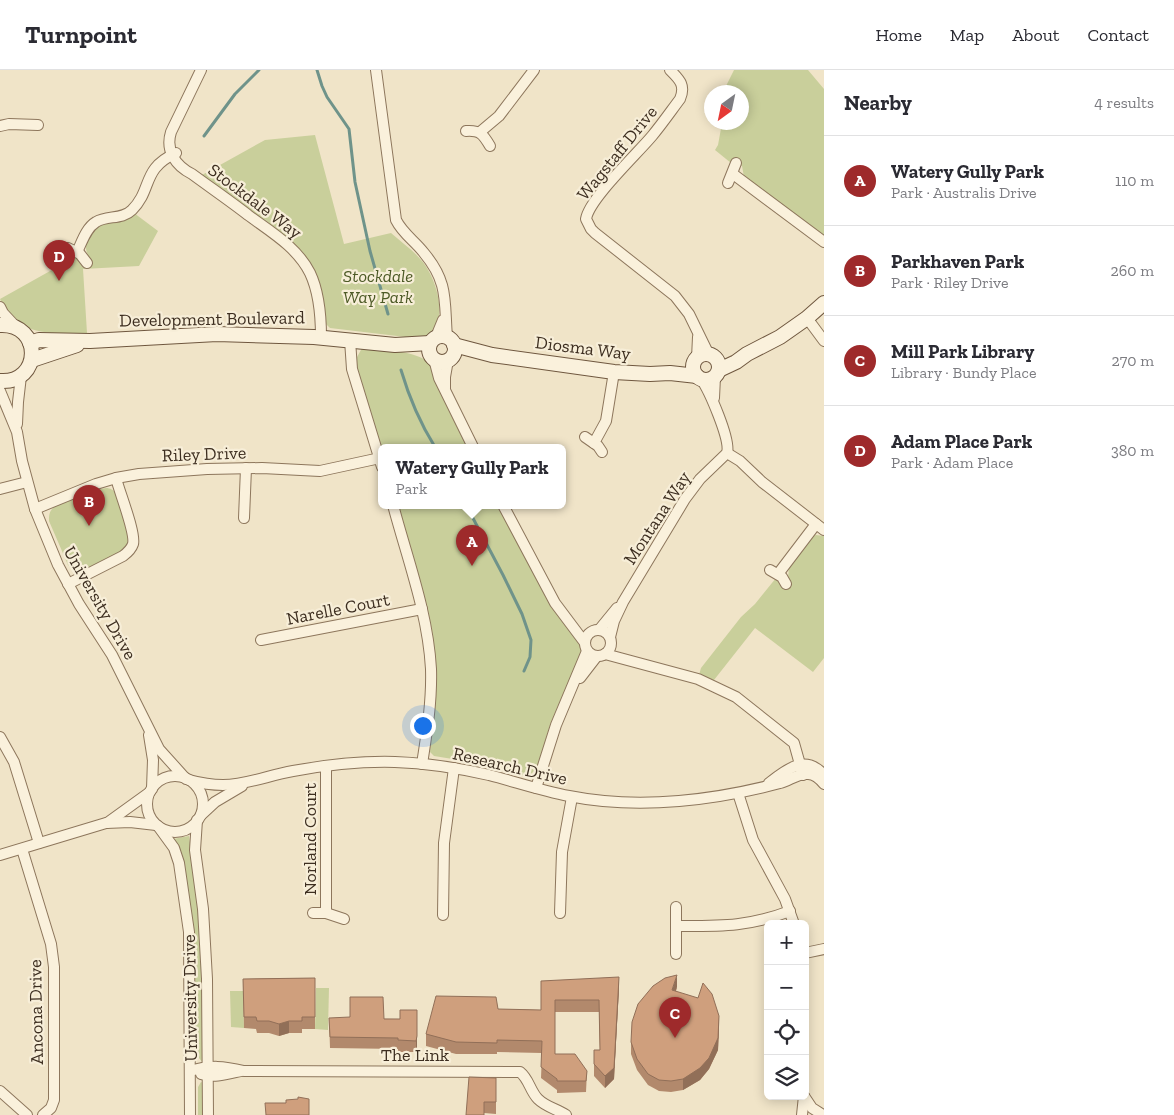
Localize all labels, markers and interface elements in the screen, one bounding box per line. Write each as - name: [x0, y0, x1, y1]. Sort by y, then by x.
- text: Turnpoint: [25, 20, 137, 49]
- text: Home: [875, 24, 922, 46]
- text: Map: [950, 24, 984, 46]
- text: About: [1012, 24, 1059, 46]
- text: Contact: [1087, 24, 1149, 46]
- north arrow: [704, 85, 749, 130]
- text: Nearby: [844, 90, 912, 115]
- text: 4 results: [1094, 93, 1154, 112]
- street label: Wagstaff Drive: [572, 101, 662, 205]
- street label: Stockdale Way: [204, 159, 307, 244]
- text: Watery Gully Park: [891, 160, 1044, 183]
- text: A: [855, 171, 866, 190]
- text: 110 m: [1115, 171, 1154, 190]
- text: Park · Australis Drive: [891, 183, 1037, 202]
- pin: D: [43, 240, 75, 281]
- text: Parkhaven Park: [891, 250, 1024, 273]
- text: B: [855, 261, 865, 280]
- text: 260 m: [1111, 261, 1154, 280]
- park label: Stockdale Way Park: [343, 265, 413, 308]
- text: Park · Riley Drive: [891, 273, 1008, 292]
- street label: Development Boulevard: [119, 306, 305, 332]
- street label: Diosma Way: [534, 331, 633, 365]
- text: Mill Park Library: [891, 340, 1034, 363]
- text: C: [855, 351, 865, 370]
- text: 270 m: [1112, 351, 1154, 370]
- text: Library · Bundy Place: [891, 363, 1036, 382]
- text: Adam Place Park: [891, 430, 1032, 453]
- text: D: [854, 441, 866, 460]
- text: 380 m: [1111, 441, 1154, 460]
- street label: Riley Drive: [161, 442, 247, 466]
- popup: [378, 444, 566, 509]
- text: Park · Adam Place: [891, 453, 1013, 472]
- text: Watery Gully Park: [395, 456, 549, 479]
- street label: Montana Way: [619, 467, 696, 569]
- text: Park: [395, 479, 427, 498]
- pin: B: [73, 485, 105, 526]
- pin: A: [456, 525, 488, 566]
- street label: University Drive: [59, 542, 141, 664]
- street label: Narelle Court: [284, 588, 392, 630]
- your location: [410, 713, 436, 739]
- street label: Research Drive: [451, 742, 569, 790]
- street label: Norland Court: [299, 782, 321, 895]
- map controls: [764, 920, 809, 1100]
- button: +: [764, 920, 809, 965]
- street label: University Drive: [178, 934, 202, 1062]
- street label: Ancona Drive: [24, 959, 48, 1065]
- button: −: [764, 965, 809, 1010]
- pin: C: [659, 997, 691, 1038]
- button: locate: [764, 1010, 809, 1055]
- street label: The Link: [381, 1044, 450, 1066]
- button: layers: [764, 1055, 809, 1100]

